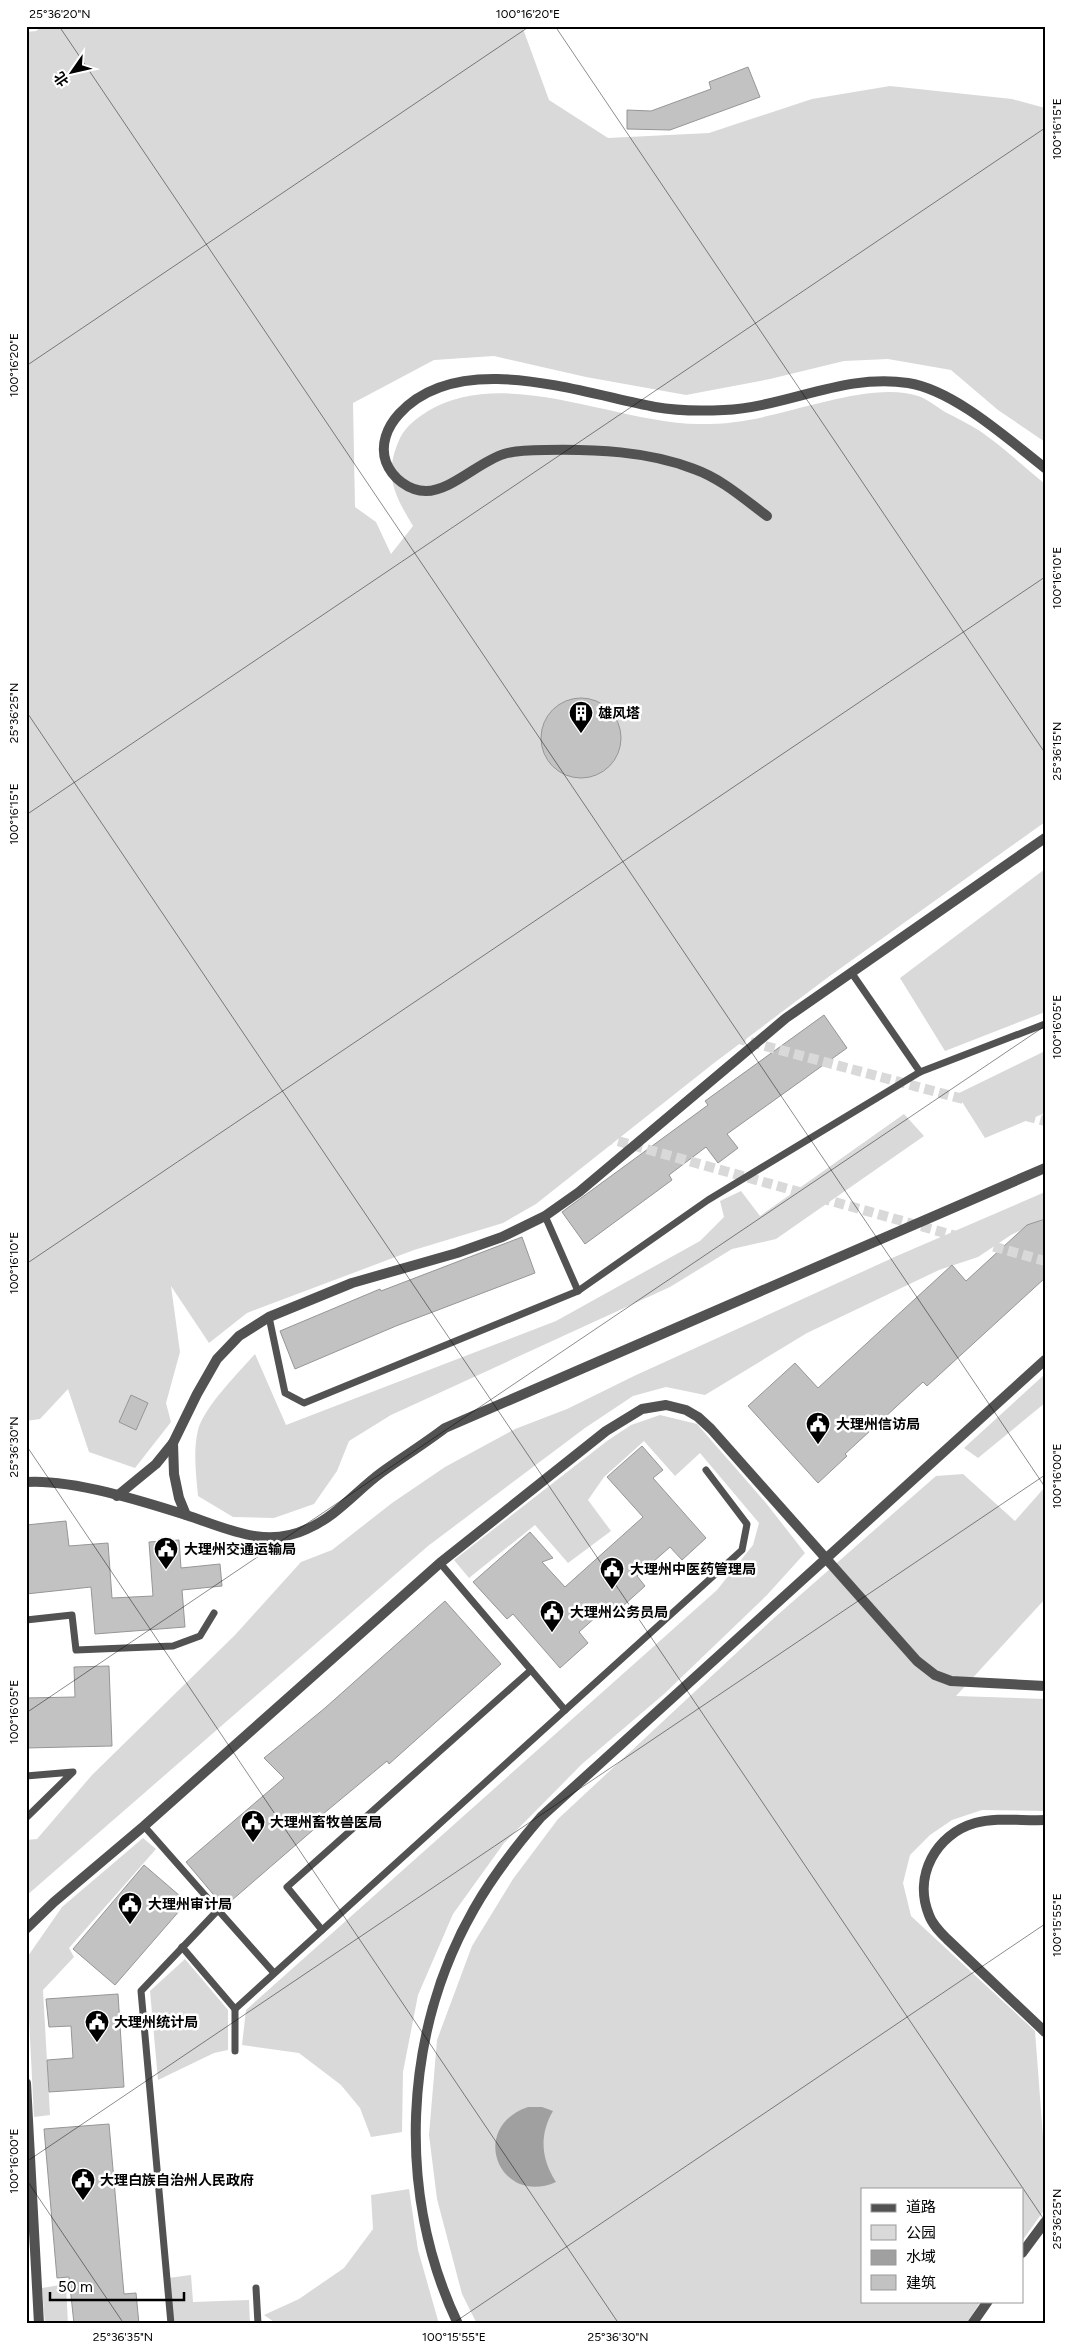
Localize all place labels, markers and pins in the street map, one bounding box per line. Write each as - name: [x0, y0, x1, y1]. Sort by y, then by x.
- building icon: 雄风塔: [568, 700, 594, 734]
- place label: 雄风塔: [598, 705, 640, 722]
- public building icon: 大理州信访局: [805, 1411, 831, 1445]
- place label: 大理州信访局: [836, 1416, 920, 1433]
- public building icon: 大理州交通运输局: [153, 1536, 179, 1570]
- place label: 大理州交通运输局: [184, 1541, 296, 1558]
- public building icon: 大理州中医药管理局: [599, 1556, 625, 1590]
- place label: 大理州中医药管理局: [630, 1561, 756, 1578]
- public building icon: 大理州公务员局: [539, 1599, 565, 1633]
- place label: 大理州公务员局: [570, 1604, 668, 1621]
- public building icon: 大理州畜牧兽医局: [240, 1809, 266, 1843]
- place label: 大理州畜牧兽医局: [270, 1814, 382, 1831]
- public building icon: 大理州审计局: [117, 1891, 143, 1925]
- place label: 大理州审计局: [148, 1896, 232, 1913]
- public building icon: 大理州统计局: [84, 2009, 110, 2043]
- place label: 大理州统计局: [114, 2014, 198, 2031]
- public building icon: 大理白族自治州人民政府: [70, 2167, 96, 2201]
- place label: 大理白族自治州人民政府: [100, 2172, 254, 2189]

